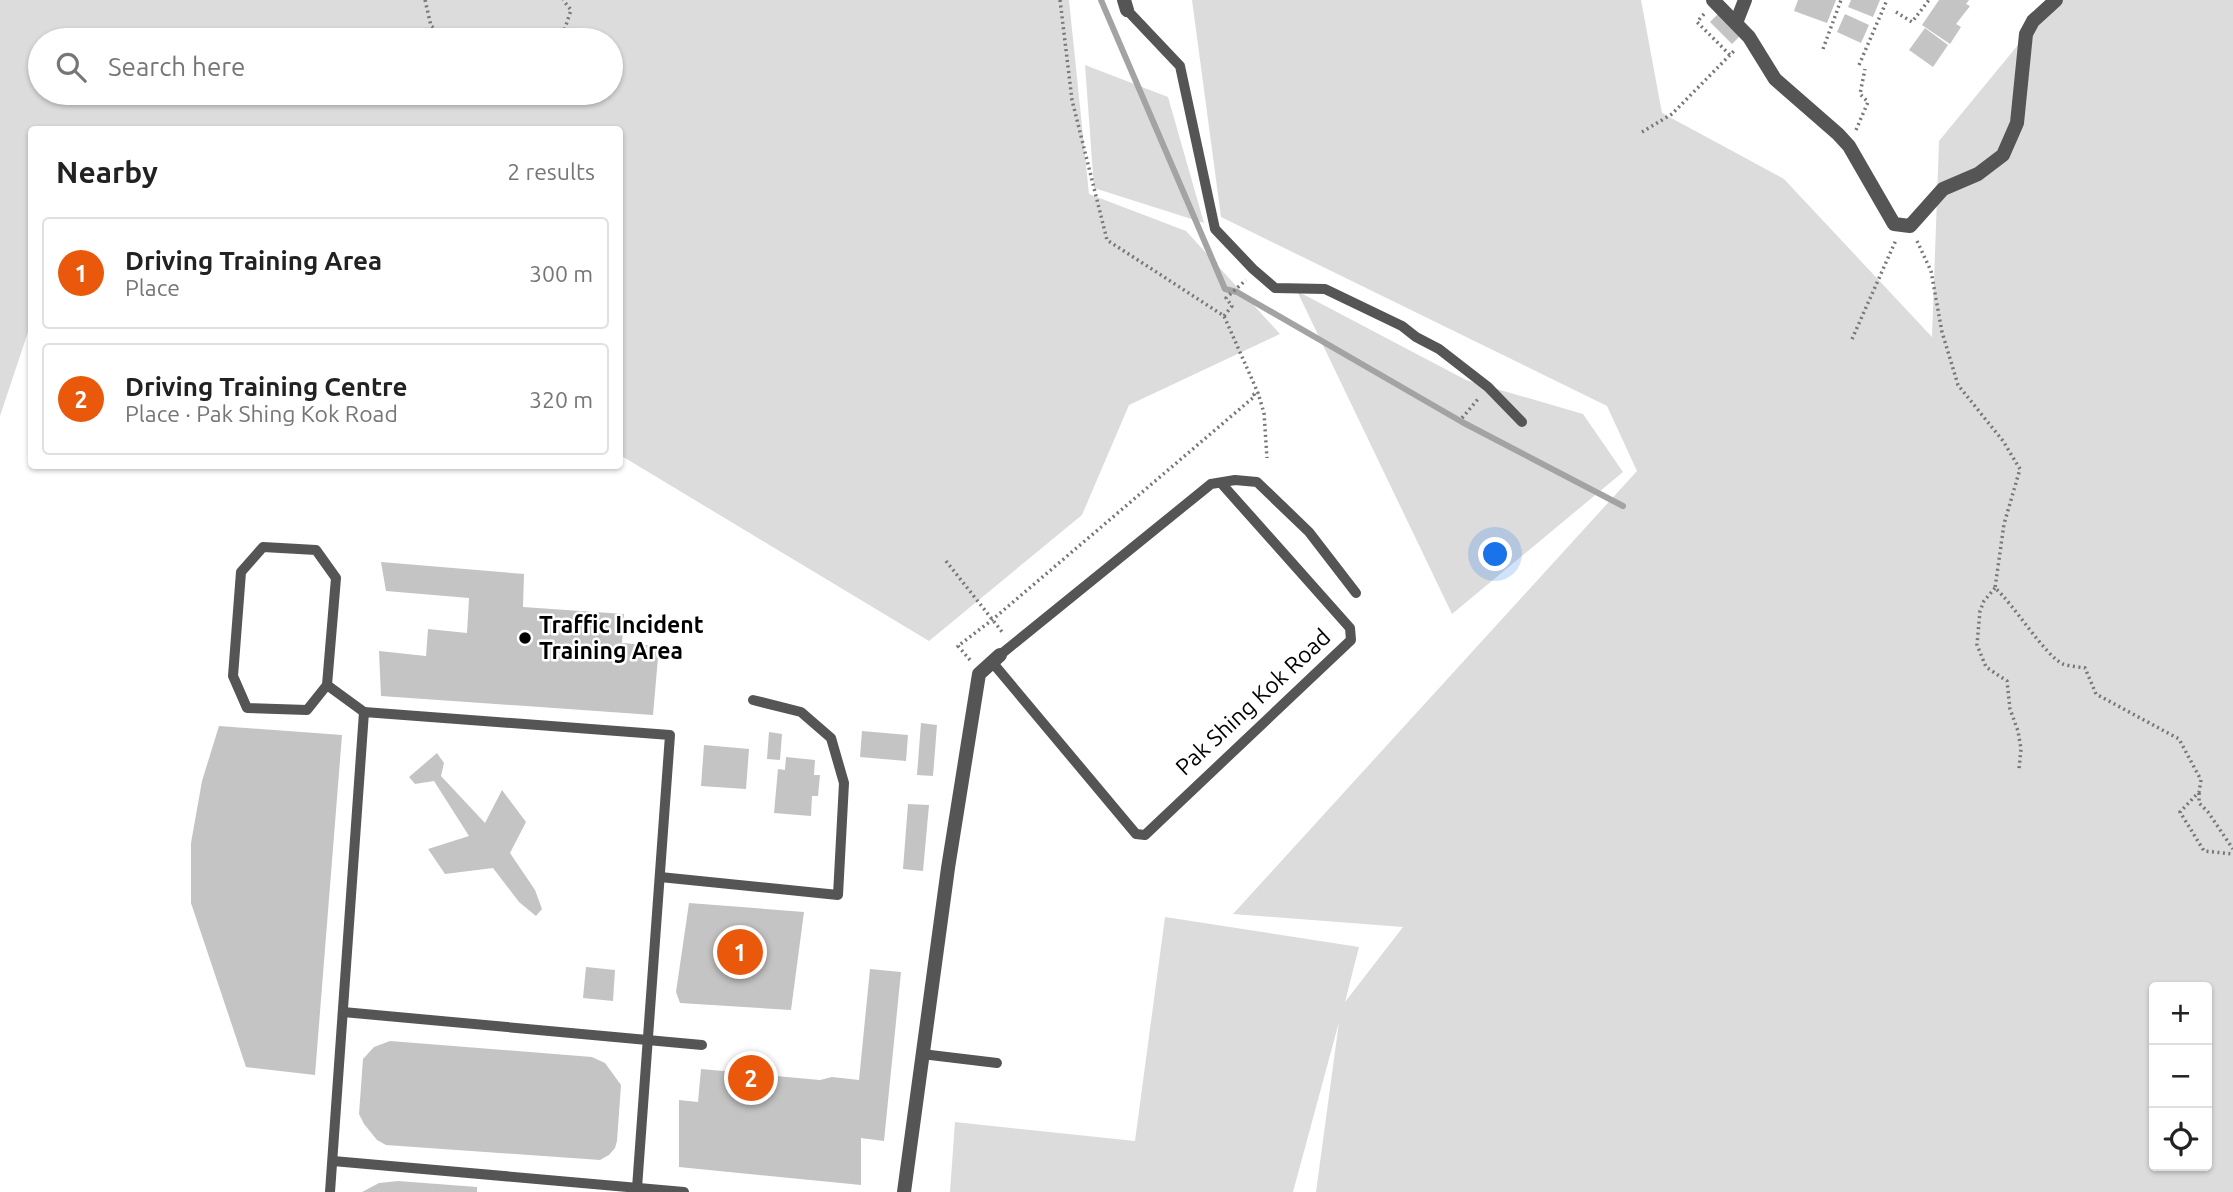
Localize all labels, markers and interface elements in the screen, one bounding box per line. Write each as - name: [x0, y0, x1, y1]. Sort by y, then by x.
- search box: [28, 28, 623, 105]
- icon: search: [52, 48, 90, 86]
- text: Search here: [108, 52, 245, 81]
- text: Nearby: [56, 155, 158, 189]
- text: 2 results: [507, 159, 595, 184]
- text: Driving Training Area: [125, 246, 382, 275]
- text: 1: [75, 261, 87, 286]
- text: 300 m: [529, 261, 593, 286]
- text: Place: [125, 275, 180, 300]
- text: Driving Training Centre: [125, 372, 408, 401]
- text: 2: [75, 387, 87, 412]
- text: 320 m: [529, 387, 593, 412]
- text: Place · Pak Shing Kok Road: [125, 401, 398, 426]
- your location: [1478, 537, 1512, 571]
- place label: Traffic Incident Training Area: [539, 612, 704, 663]
- street label: Pak Shing Kok Road: [1170, 624, 1335, 780]
- marker: Traffic Incident Training Area: [517, 630, 533, 646]
- pin: 1: [717, 926, 763, 978]
- map controls: [2149, 982, 2212, 1171]
- button: +: [2149, 982, 2212, 1045]
- button: −: [2149, 1045, 2212, 1108]
- pin: 2: [728, 1052, 774, 1104]
- button: locate: [2149, 1108, 2212, 1171]

